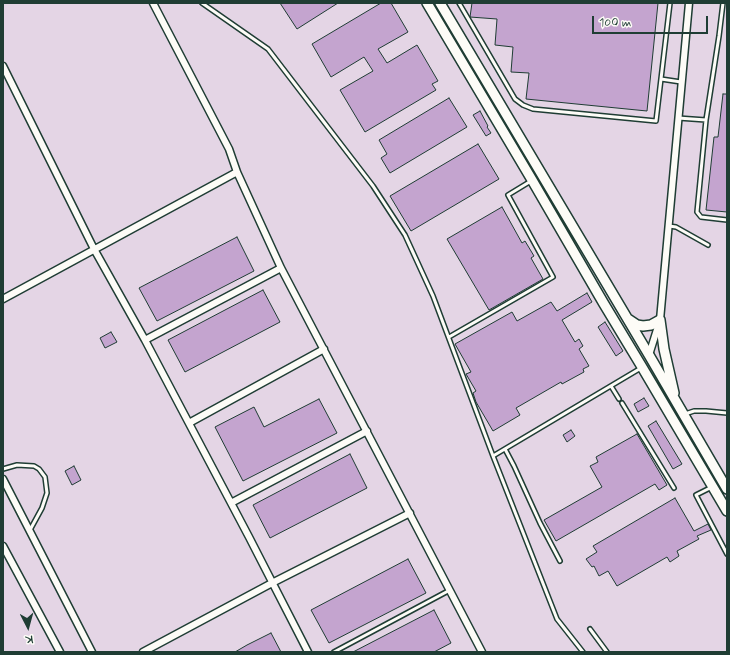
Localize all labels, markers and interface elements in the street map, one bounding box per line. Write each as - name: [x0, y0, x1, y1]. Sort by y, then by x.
- scale bar: [594, 8, 710, 34]
- text: 100 m: [599, 15, 631, 31]
- north arrow: [8, 607, 48, 647]
- text: K: [25, 632, 34, 646]

